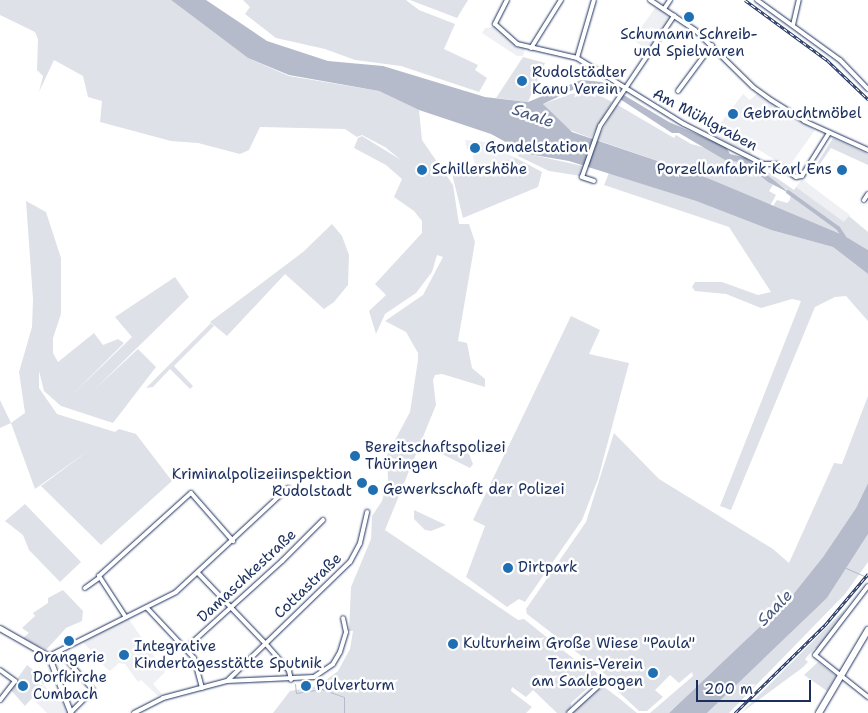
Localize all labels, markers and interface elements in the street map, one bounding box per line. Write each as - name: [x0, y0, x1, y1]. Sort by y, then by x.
- marker: Schumann Schreib- und Spielwaren: [683, 11, 695, 23]
- place label: Schumann Schreib- und Spielwaren: [620, 25, 758, 60]
- place label: Rudolstädter Kanu Verein: [532, 63, 627, 98]
- marker: Rudolstädter Kanu Verein: [516, 75, 528, 87]
- street label: Am Mühlgraben: [650, 85, 760, 155]
- water label: Saale: [510, 100, 556, 132]
- place label: Gebrauchtmöbel: [743, 105, 861, 123]
- marker: Gebrauchtmöbel: [727, 108, 739, 120]
- place label: Gondelstation: [485, 139, 588, 157]
- marker: Gondelstation: [469, 142, 481, 154]
- place label: Schillershöhe: [432, 161, 527, 179]
- place label: Porzellanfabrik Karl Ens: [657, 161, 832, 179]
- marker: Schillershöhe: [416, 164, 428, 176]
- marker: Porzellanfabrik Karl Ens: [836, 164, 848, 176]
- place label: Bereitschaftspolizei Thüringen: [365, 438, 506, 473]
- marker: Bereitschaftspolizei Thüringen: [349, 450, 361, 462]
- place label: Kriminalpolizeiinspektion Rudolstadt: [172, 465, 352, 500]
- marker: Kriminalpolizeiinspektion Rudolstadt: [356, 477, 368, 489]
- place label: Gewerkschaft der Polizei: [383, 481, 565, 499]
- marker: Gewerkschaft der Polizei: [367, 484, 379, 496]
- street label: Damaschkestraße: [194, 526, 300, 626]
- street label: Cottastraße: [271, 549, 345, 623]
- place label: Dirtpark: [518, 559, 578, 577]
- marker: Dirtpark: [502, 562, 514, 574]
- water label: Saale: [753, 586, 797, 630]
- marker: Orangerie: [63, 635, 75, 647]
- place label: Kulturheim Große Wiese "Paula": [463, 635, 695, 653]
- place label: Integrative Kindertagesstätte Sputnik: [134, 637, 322, 672]
- marker: Kulturheim Große Wiese "Paula": [447, 638, 459, 650]
- place label: Orangerie: [33, 649, 105, 667]
- marker: Integrative Kindertagesstätte Sputnik: [118, 649, 130, 661]
- place label: Tennis-Verein am Saalebogen: [532, 655, 643, 690]
- marker: Tennis-Verein am Saalebogen: [647, 667, 659, 679]
- place label: Dorfkirche Cumbach: [33, 668, 107, 703]
- scale bar: [698, 670, 813, 702]
- place label: Pulverturm: [316, 677, 394, 695]
- text: 200 m: [704, 679, 753, 699]
- marker: Dorfkirche Cumbach: [17, 680, 29, 692]
- marker: Pulverturm: [300, 680, 312, 692]

